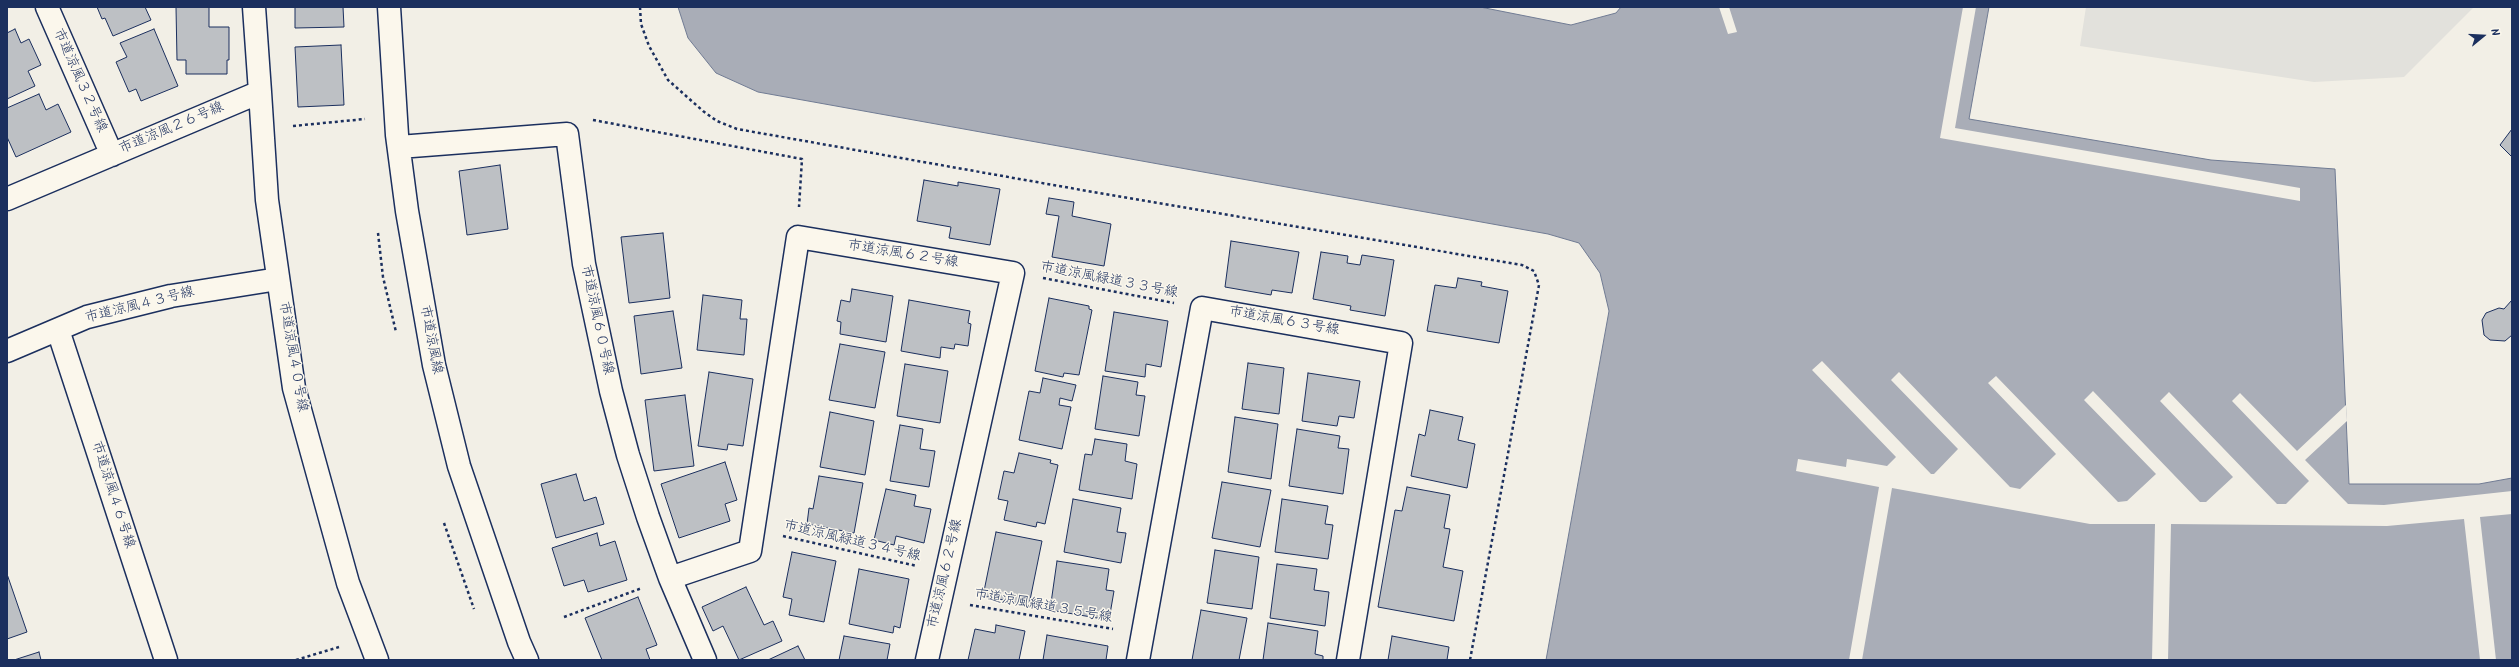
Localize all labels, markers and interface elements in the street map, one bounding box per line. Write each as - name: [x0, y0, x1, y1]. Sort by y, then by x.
- north arrow: [2463, 16, 2503, 56]
- street label: 市道涼風３２号線: [49, 26, 109, 136]
- text: N: [2485, 26, 2504, 38]
- street label: 市道涼風２６号線: [117, 99, 227, 159]
- street label: 市道涼風６２号線: [846, 238, 960, 272]
- street label: 市道涼風緑道３３号線: [1039, 259, 1179, 303]
- street label: 市道涼風６０号線: [576, 263, 616, 377]
- street label: 市道涼風４３号線: [84, 284, 196, 328]
- street label: 市道涼風４０号線: [274, 300, 310, 414]
- street label: 市道涼風線: [415, 304, 445, 376]
- street label: 市道涼風６３号線: [1227, 304, 1341, 340]
- street label: 市道涼風４６号線: [87, 439, 137, 551]
- street label: 市道涼風緑道３４号線: [782, 518, 922, 566]
- street label: 市道涼風６２号線: [925, 518, 967, 630]
- street label: 市道涼風緑道３５号線: [973, 587, 1113, 627]

